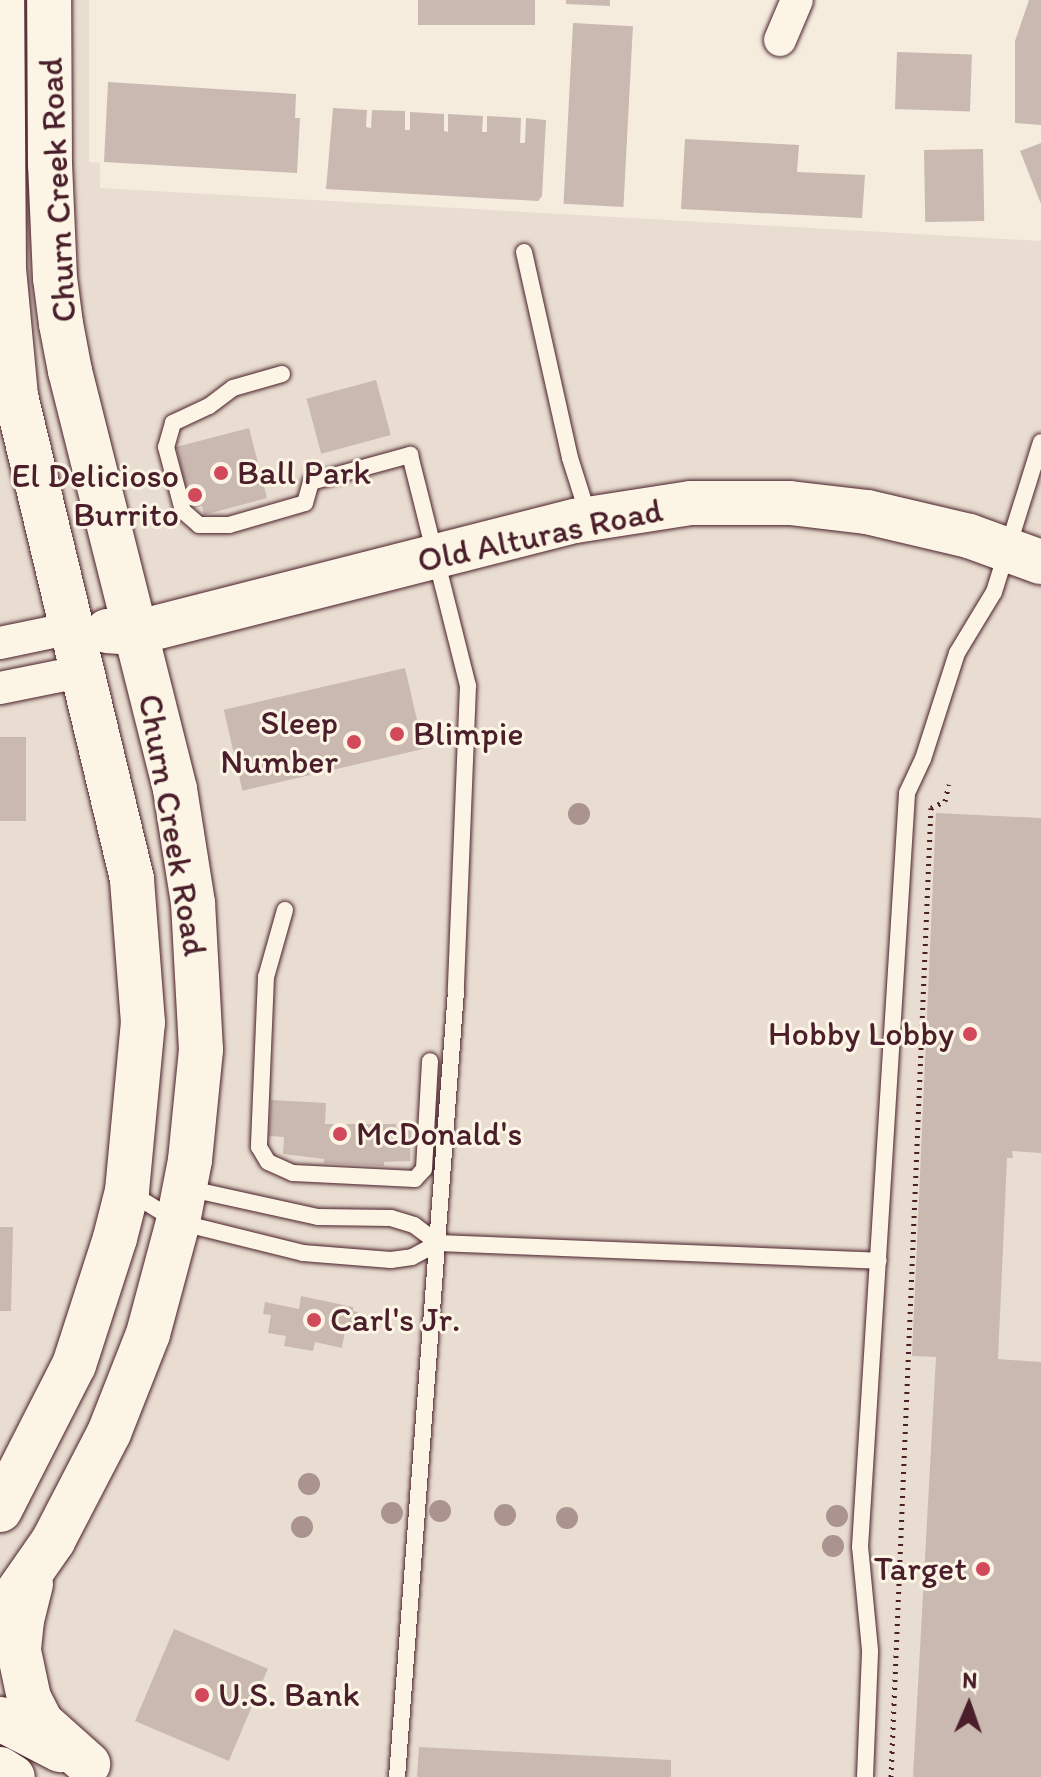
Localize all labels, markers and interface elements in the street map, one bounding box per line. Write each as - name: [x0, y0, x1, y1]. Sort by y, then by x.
- street label: Churn Creek Road: [30, 57, 84, 323]
- place label: Ball Park: [237, 453, 370, 493]
- place label: El Delicioso Burrito: [12, 455, 179, 534]
- marker: Ball Park: [212, 464, 230, 482]
- marker: El Delicioso Burrito: [186, 486, 204, 504]
- street label: Old Alturas Road: [414, 489, 666, 581]
- street label: Churn Creek Road: [130, 691, 216, 959]
- place label: Sleep Number: [220, 702, 338, 782]
- place label: Blimpie: [413, 714, 524, 754]
- marker: Blimpie: [388, 725, 406, 743]
- marker: Sleep Number: [345, 733, 363, 751]
- place label: Hobby Lobby: [768, 1014, 954, 1054]
- marker: Hobby Lobby: [961, 1025, 979, 1043]
- place label: McDonald's: [356, 1114, 522, 1154]
- marker: McDonald's: [331, 1125, 349, 1143]
- place label: Carl's Jr.: [330, 1300, 460, 1340]
- marker: Carl's Jr.: [305, 1311, 323, 1329]
- place label: Target: [874, 1549, 967, 1589]
- marker: Target: [974, 1560, 992, 1578]
- north arrow: [929, 1665, 1009, 1745]
- text: N: [962, 1667, 978, 1694]
- place label: U.S. Bank: [218, 1675, 360, 1715]
- marker: U.S. Bank: [193, 1686, 211, 1704]

